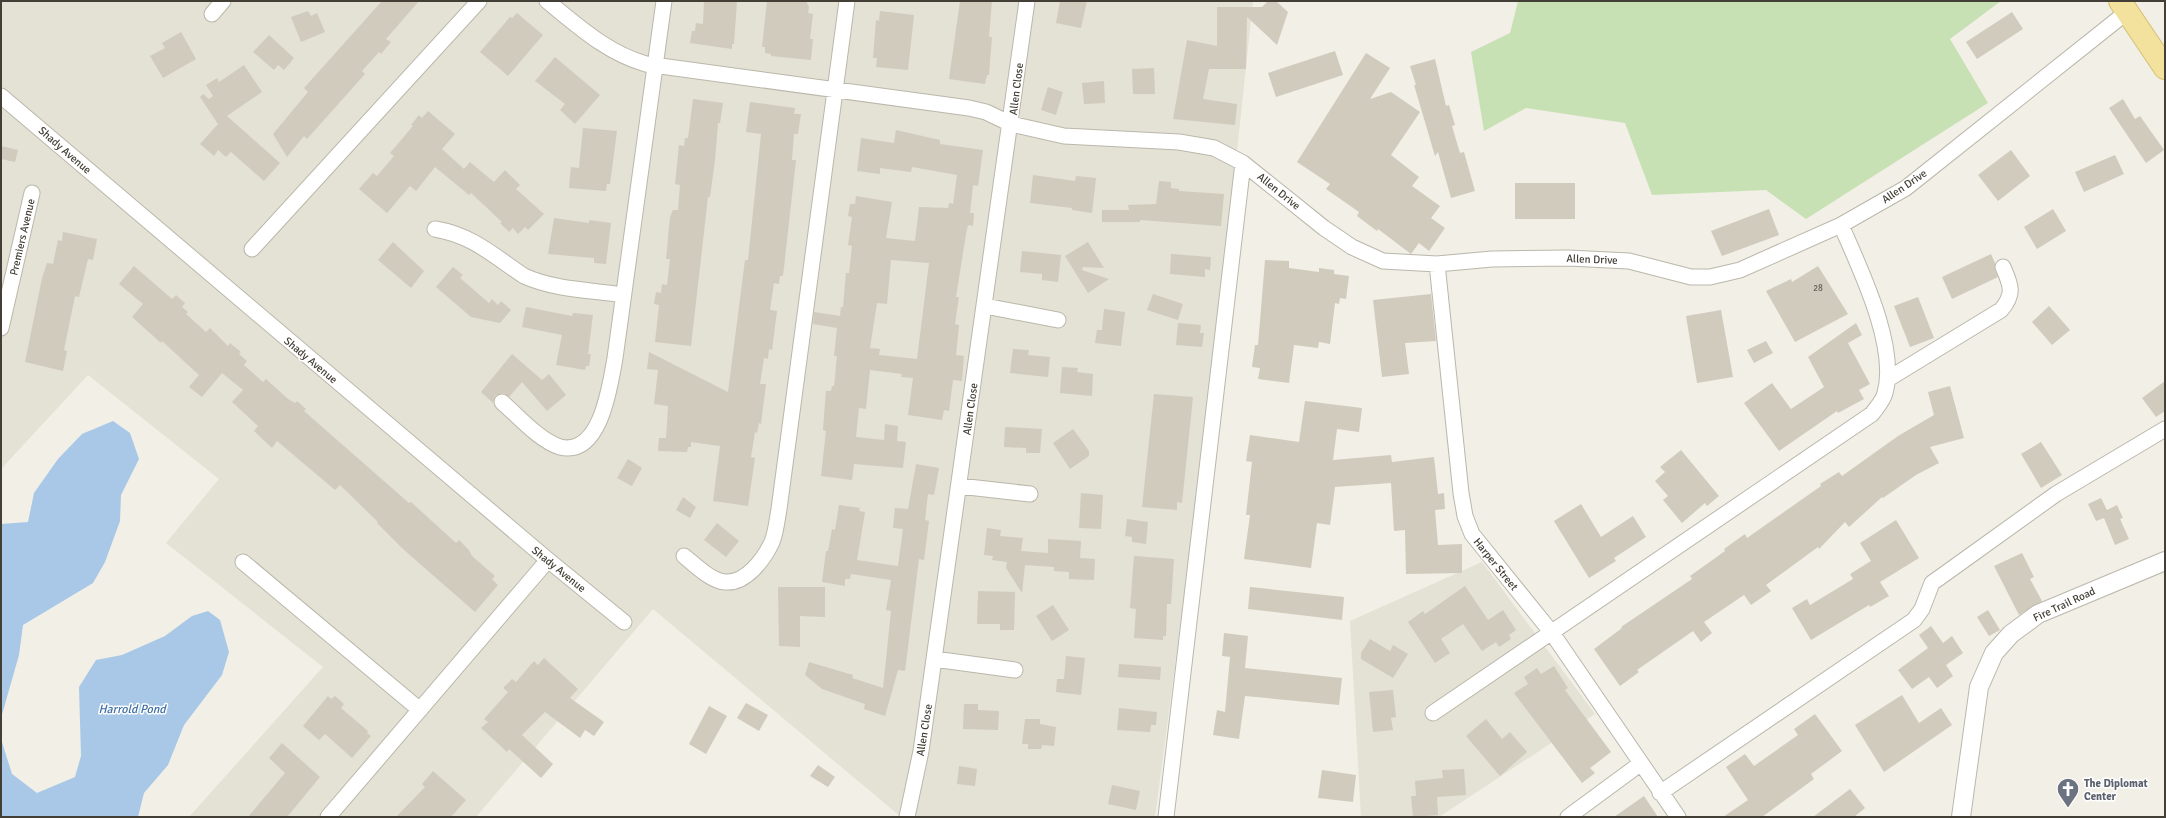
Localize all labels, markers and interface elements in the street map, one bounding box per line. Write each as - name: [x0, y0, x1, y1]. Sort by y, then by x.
- street label: Allen Close: [1007, 62, 1026, 116]
- street label: Shady Avenue: [36, 124, 94, 177]
- street label: Allen Drive: [1879, 167, 1929, 206]
- street label: Allen Drive: [1255, 170, 1303, 213]
- street label: Premiers Avenue: [7, 197, 38, 277]
- street label: Allen Drive: [1566, 252, 1618, 267]
- house number: 28: [1813, 283, 1823, 294]
- street label: Shady Avenue: [281, 334, 340, 386]
- street label: Allen Close: [960, 382, 981, 436]
- street label: Harper Street: [1471, 536, 1521, 593]
- street label: Shady Avenue: [529, 544, 588, 595]
- street label: Fire Trail Road: [2031, 584, 2098, 625]
- water label: Harrold Pond: [98, 702, 167, 717]
- street label: Allen Close: [914, 703, 935, 757]
- church icon: The Diplomat Center: [2055, 776, 2081, 809]
- place label: The Diplomat Center: [2084, 777, 2148, 803]

